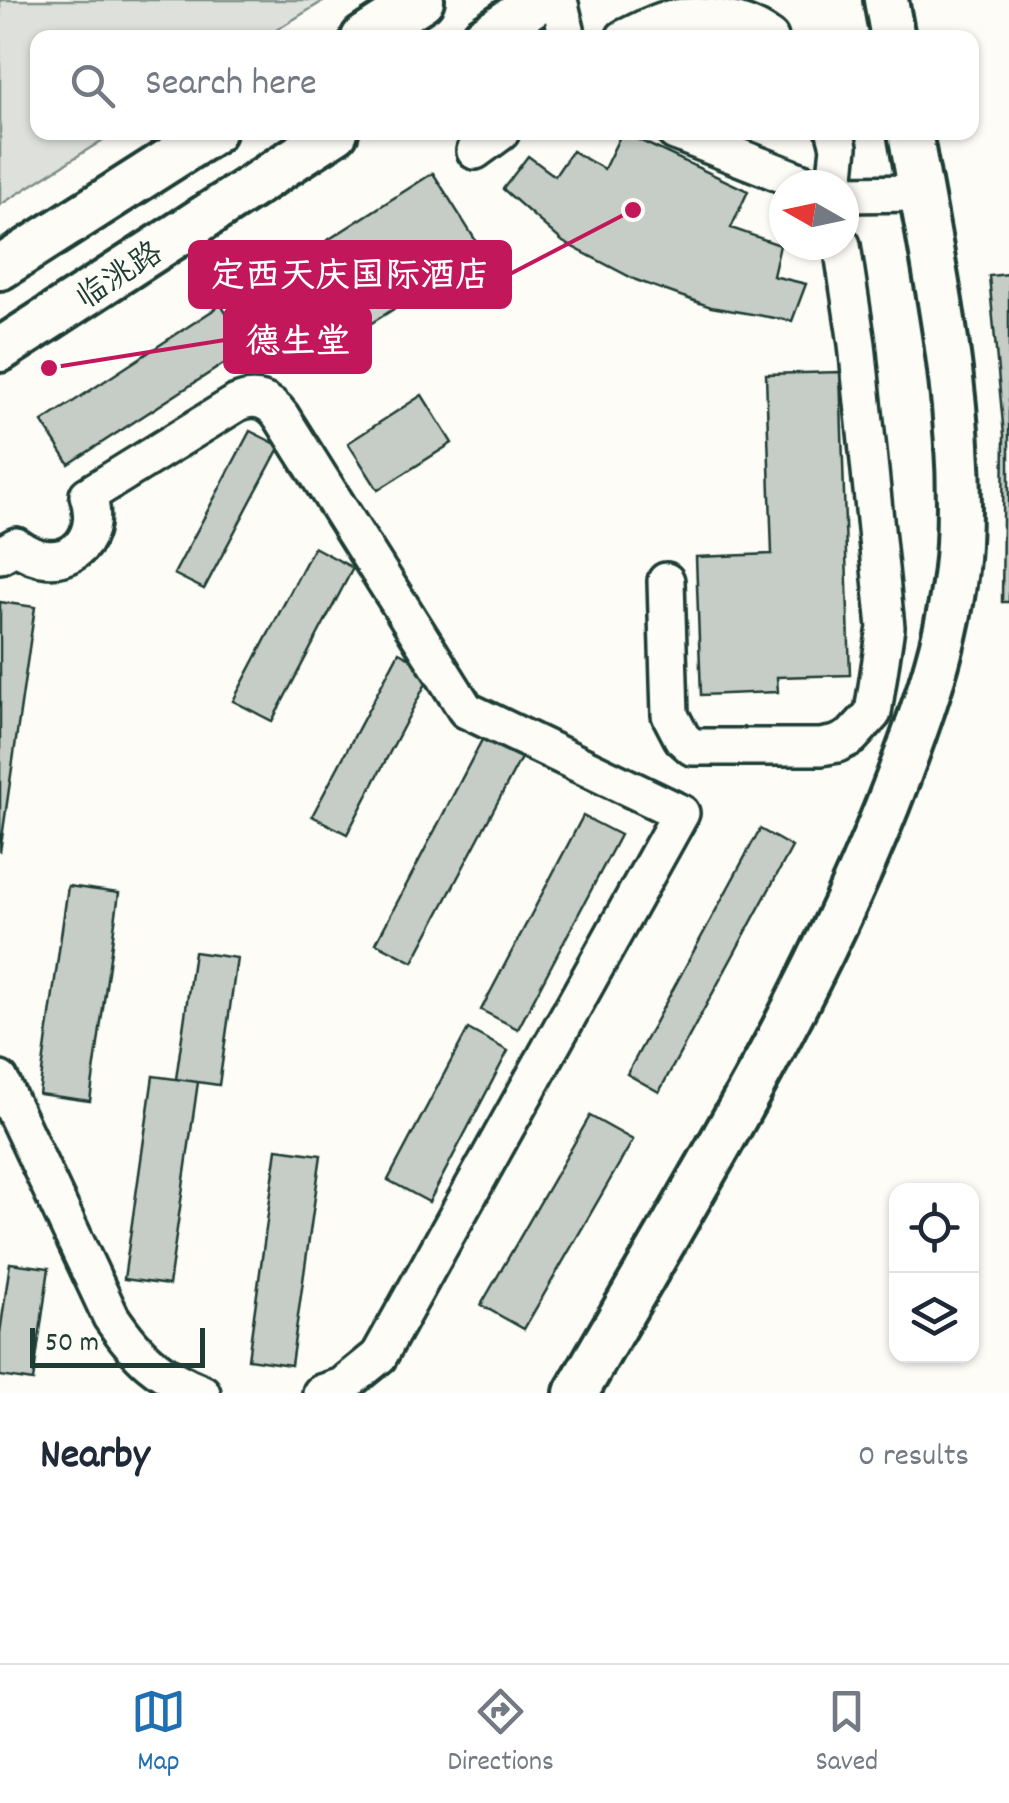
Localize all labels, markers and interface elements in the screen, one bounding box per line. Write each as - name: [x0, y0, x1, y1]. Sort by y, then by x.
- search box: [30, 30, 979, 140]
- icon: search: [65, 58, 120, 113]
- text: Search here: [145, 58, 317, 113]
- north arrow: [769, 170, 859, 260]
- street label: 临洮路: [68, 233, 174, 324]
- callout: 定西天庆国际酒店: [190, 242, 510, 307]
- text: 定西天庆国际酒店: [210, 254, 490, 304]
- callout: 德生堂: [225, 307, 370, 372]
- text: 德生堂: [245, 320, 351, 370]
- map controls: [889, 1183, 979, 1363]
- button: locate: [889, 1183, 979, 1273]
- button: layers: [889, 1273, 979, 1363]
- scale bar: [30, 1323, 205, 1368]
- text: 50 m: [45, 1325, 99, 1365]
- text: Nearby: [40, 1428, 150, 1488]
- text: 0 results: [858, 1435, 969, 1481]
- tab: Map: [131, 1684, 186, 1784]
- tab: Directions: [448, 1684, 554, 1784]
- tab: Saved: [816, 1684, 878, 1784]

